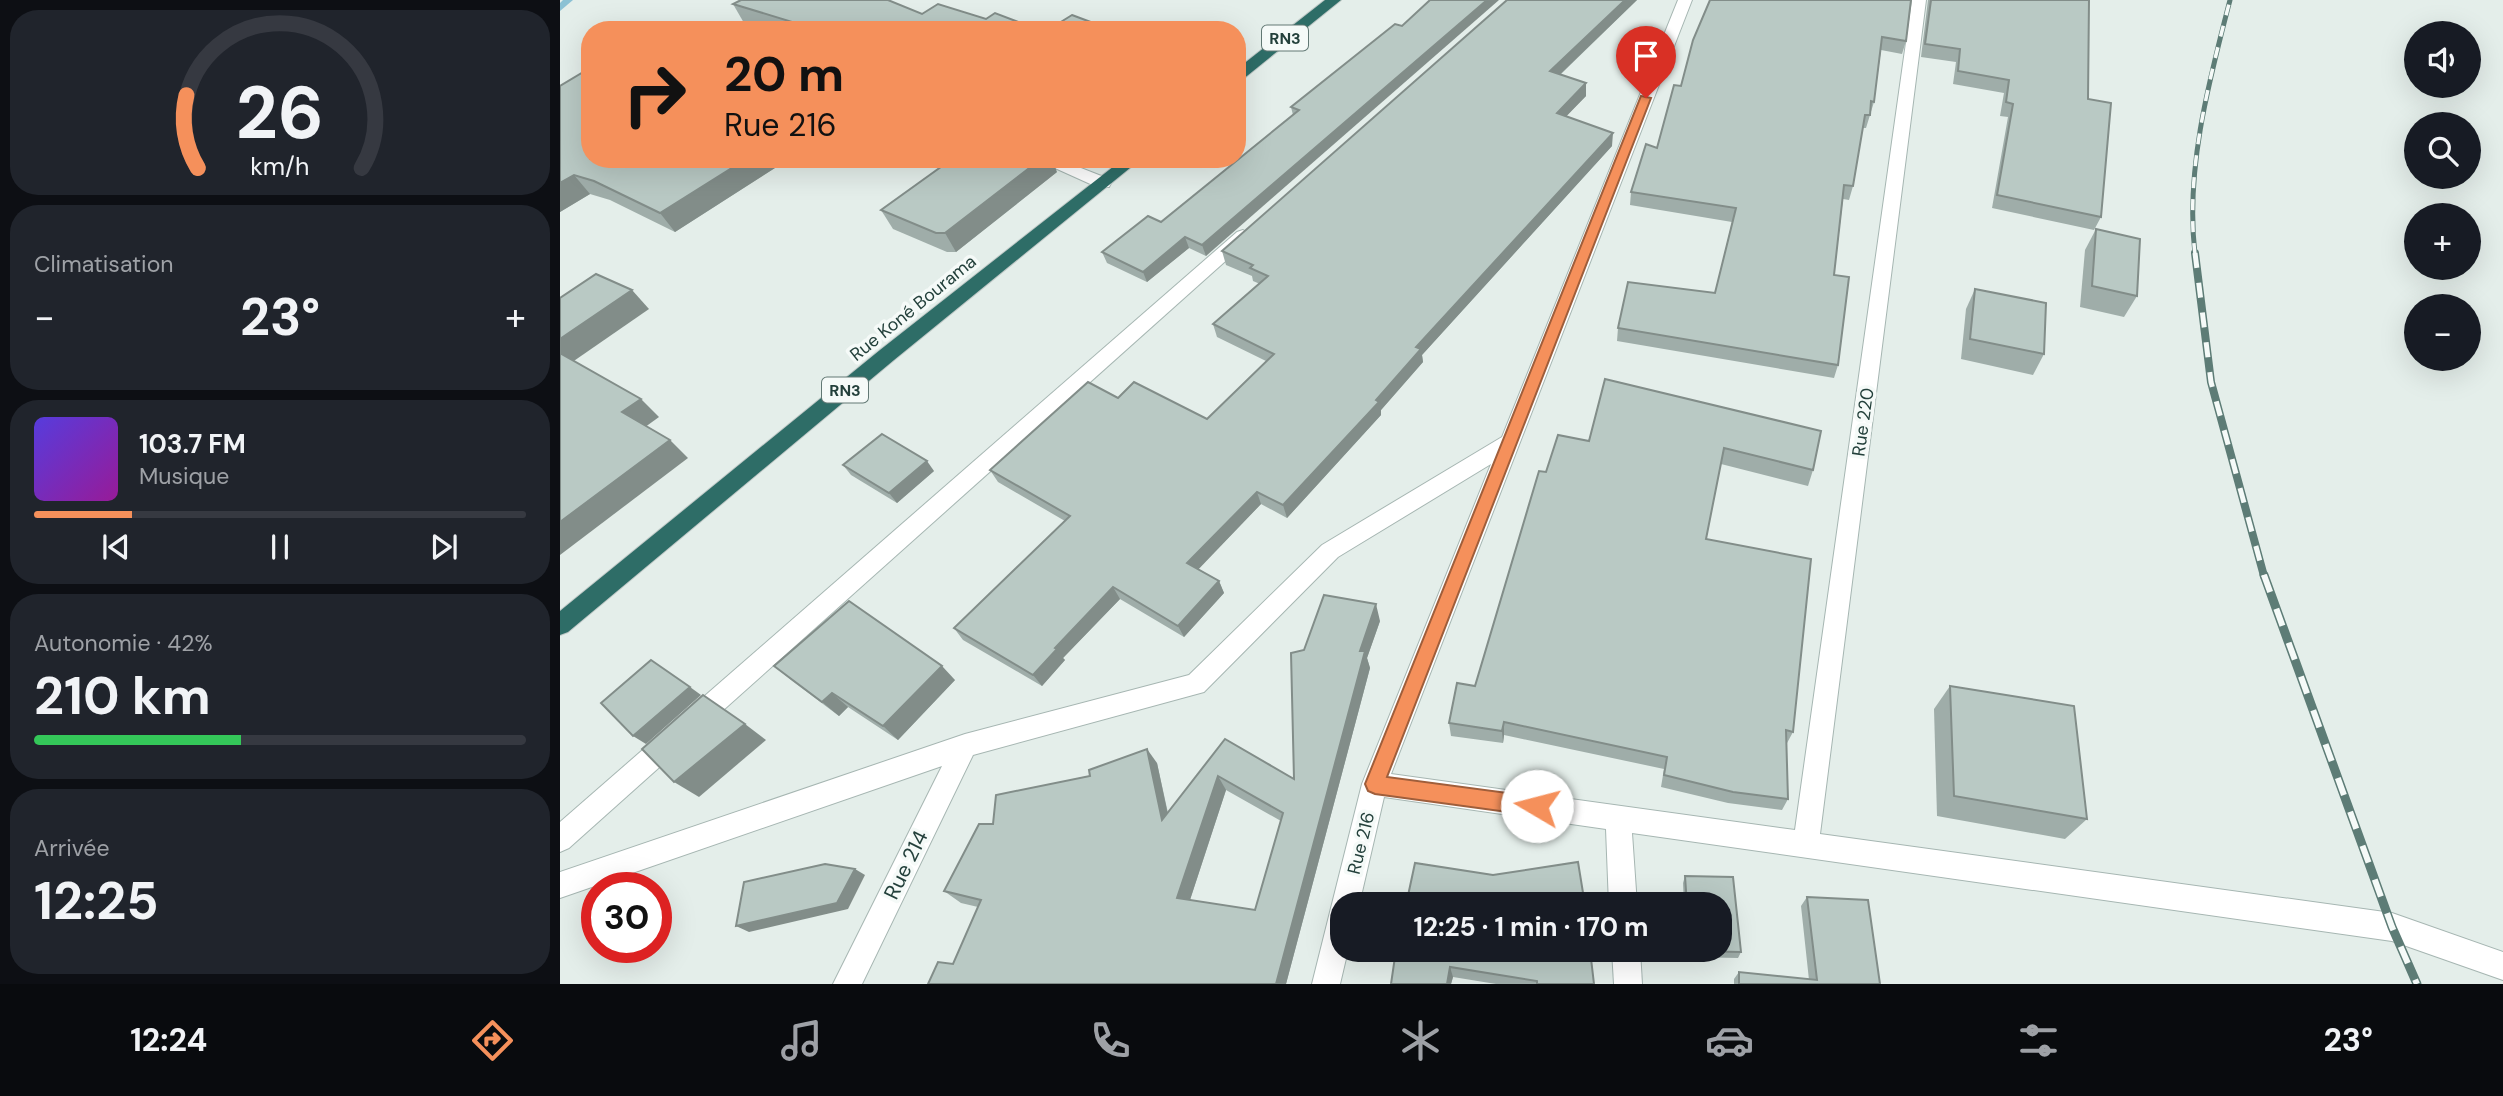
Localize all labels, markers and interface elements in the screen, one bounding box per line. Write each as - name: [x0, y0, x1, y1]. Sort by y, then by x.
- map controls: [2404, 21, 2481, 371]
- button: sound: [2404, 21, 2481, 98]
- road number: RN3: [1262, 26, 1308, 50]
- pin: [1616, 26, 1676, 98]
- icon: arrive: [1627, 37, 1665, 75]
- text: 20 m: [724, 42, 844, 106]
- icon: right: [609, 49, 700, 140]
- text: 26: [236, 67, 324, 162]
- text: Rue 216: [724, 104, 837, 146]
- button: search: [2404, 112, 2481, 189]
- text: km/h: [250, 150, 310, 183]
- button: +: [2404, 203, 2481, 280]
- text: Climatisation: [34, 249, 173, 279]
- street label: Rue Koné Bourama: [845, 250, 981, 366]
- text: 23°: [240, 283, 320, 351]
- text: −: [34, 292, 55, 342]
- text: +: [505, 292, 526, 342]
- button: −: [2404, 294, 2481, 371]
- road number: RN3: [822, 378, 868, 402]
- street label: Rue 220: [1846, 386, 1880, 458]
- text: 103.7 FM: [139, 427, 246, 461]
- text: Musique: [139, 461, 229, 491]
- icon: previous: [97, 528, 135, 566]
- icon: pause: [261, 528, 299, 566]
- icon: next: [425, 528, 463, 566]
- text: Autonomie · 42%: [34, 628, 213, 658]
- text: 210 km: [34, 662, 211, 730]
- position arrow: [1500, 769, 1574, 843]
- street label: Rue 216: [1342, 809, 1380, 877]
- street label: Rue 214: [877, 826, 935, 904]
- text: Arrivée: [34, 833, 110, 863]
- text: 12:25: [34, 867, 159, 935]
- speed limit sign: 30: [581, 872, 672, 963]
- text: 12:25 · 1 min · 170 m: [1413, 910, 1649, 944]
- icon: directions: [468, 1016, 517, 1065]
- icon: music: [777, 1016, 826, 1065]
- icon: phone: [1086, 1016, 1135, 1065]
- icon: climate: [1396, 1016, 1445, 1065]
- icon: car: [1705, 1016, 1754, 1065]
- icon: filters: [2014, 1016, 2063, 1065]
- text: 12:24: [130, 1019, 207, 1061]
- text: 23°: [2323, 1019, 2373, 1061]

